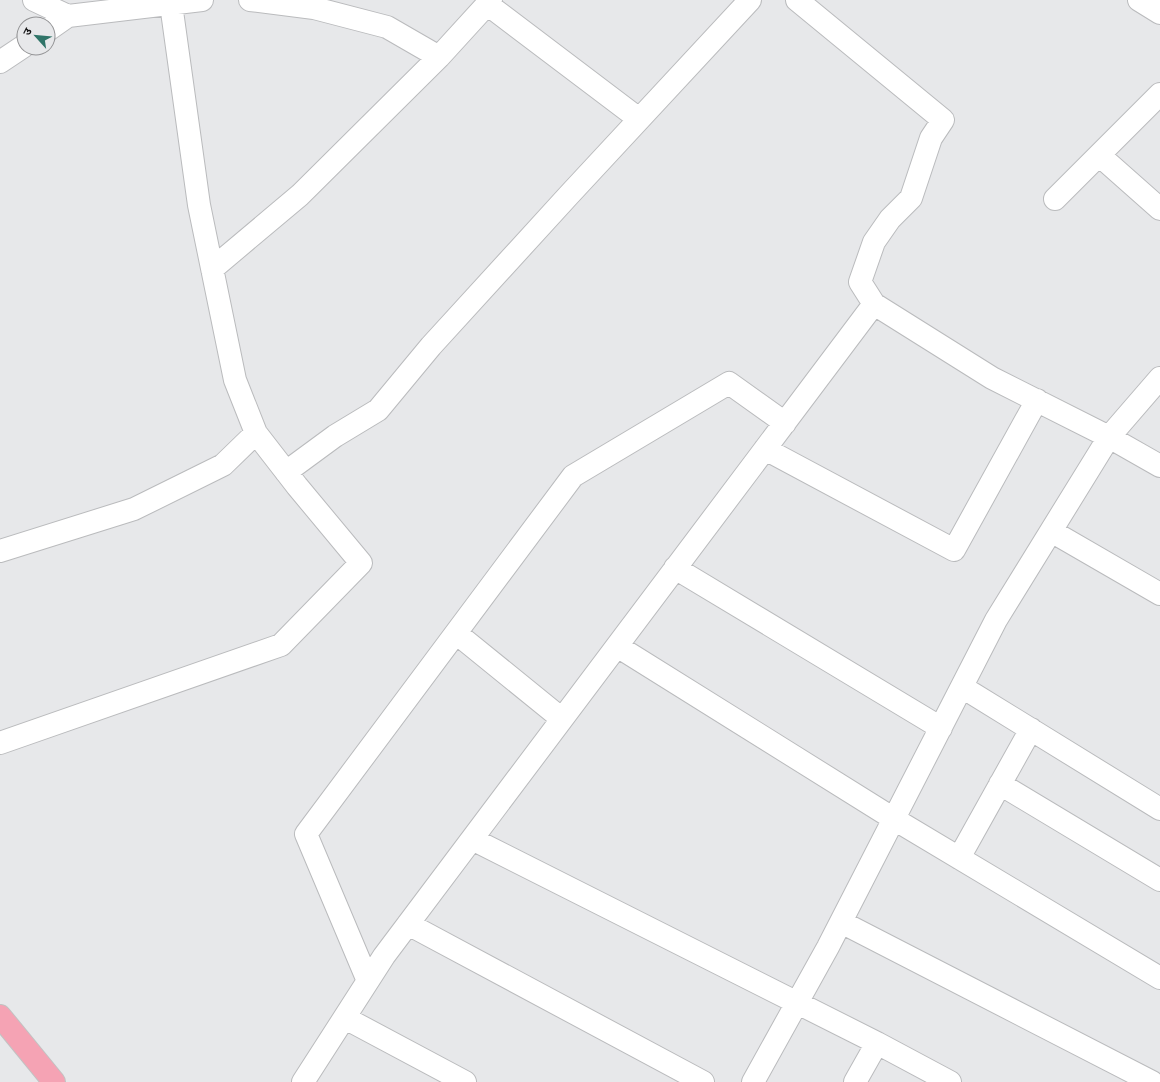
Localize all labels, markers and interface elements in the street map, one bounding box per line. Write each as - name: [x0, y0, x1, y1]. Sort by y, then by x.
- north arrow: [16, 16, 56, 56]
- text: उ: [20, 25, 35, 38]

